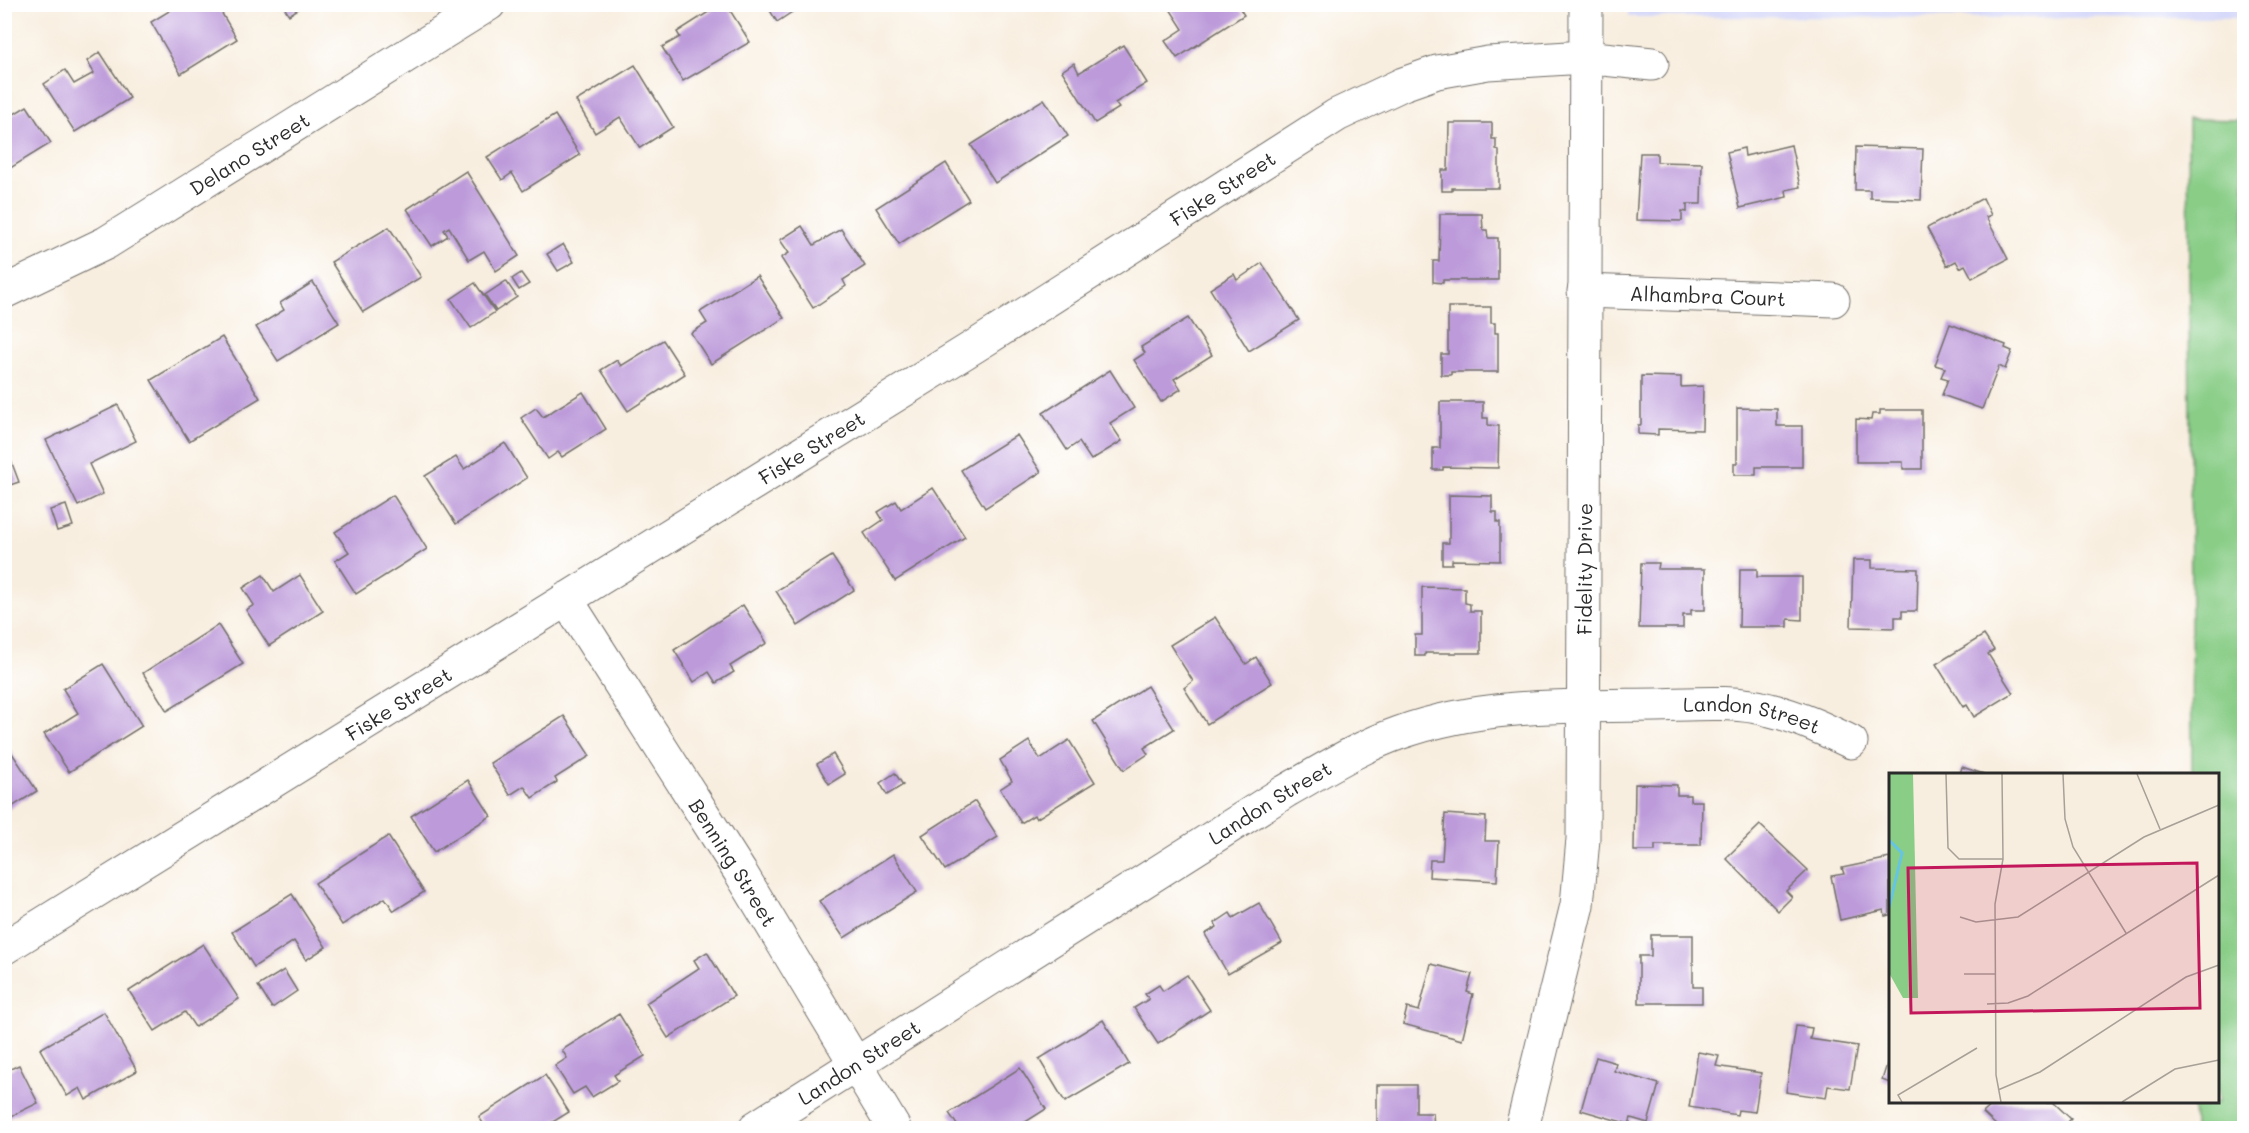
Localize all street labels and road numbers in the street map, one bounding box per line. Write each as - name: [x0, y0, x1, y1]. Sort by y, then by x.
- street label: Delano Street: [184, 106, 314, 201]
- street label: Fiske Street: [1165, 145, 1280, 231]
- street label: Alhambra Court: [1629, 280, 1786, 311]
- street label: Fiske Street: [753, 405, 869, 490]
- street label: Fidelity Drive: [1571, 503, 1597, 635]
- street label: Fiske Street: [340, 661, 456, 746]
- street label: Landon Street: [1683, 690, 1825, 739]
- street label: Landon Street: [1203, 755, 1336, 850]
- street label: Benning Street: [684, 794, 783, 931]
- street label: Landon Street: [793, 1014, 925, 1111]

